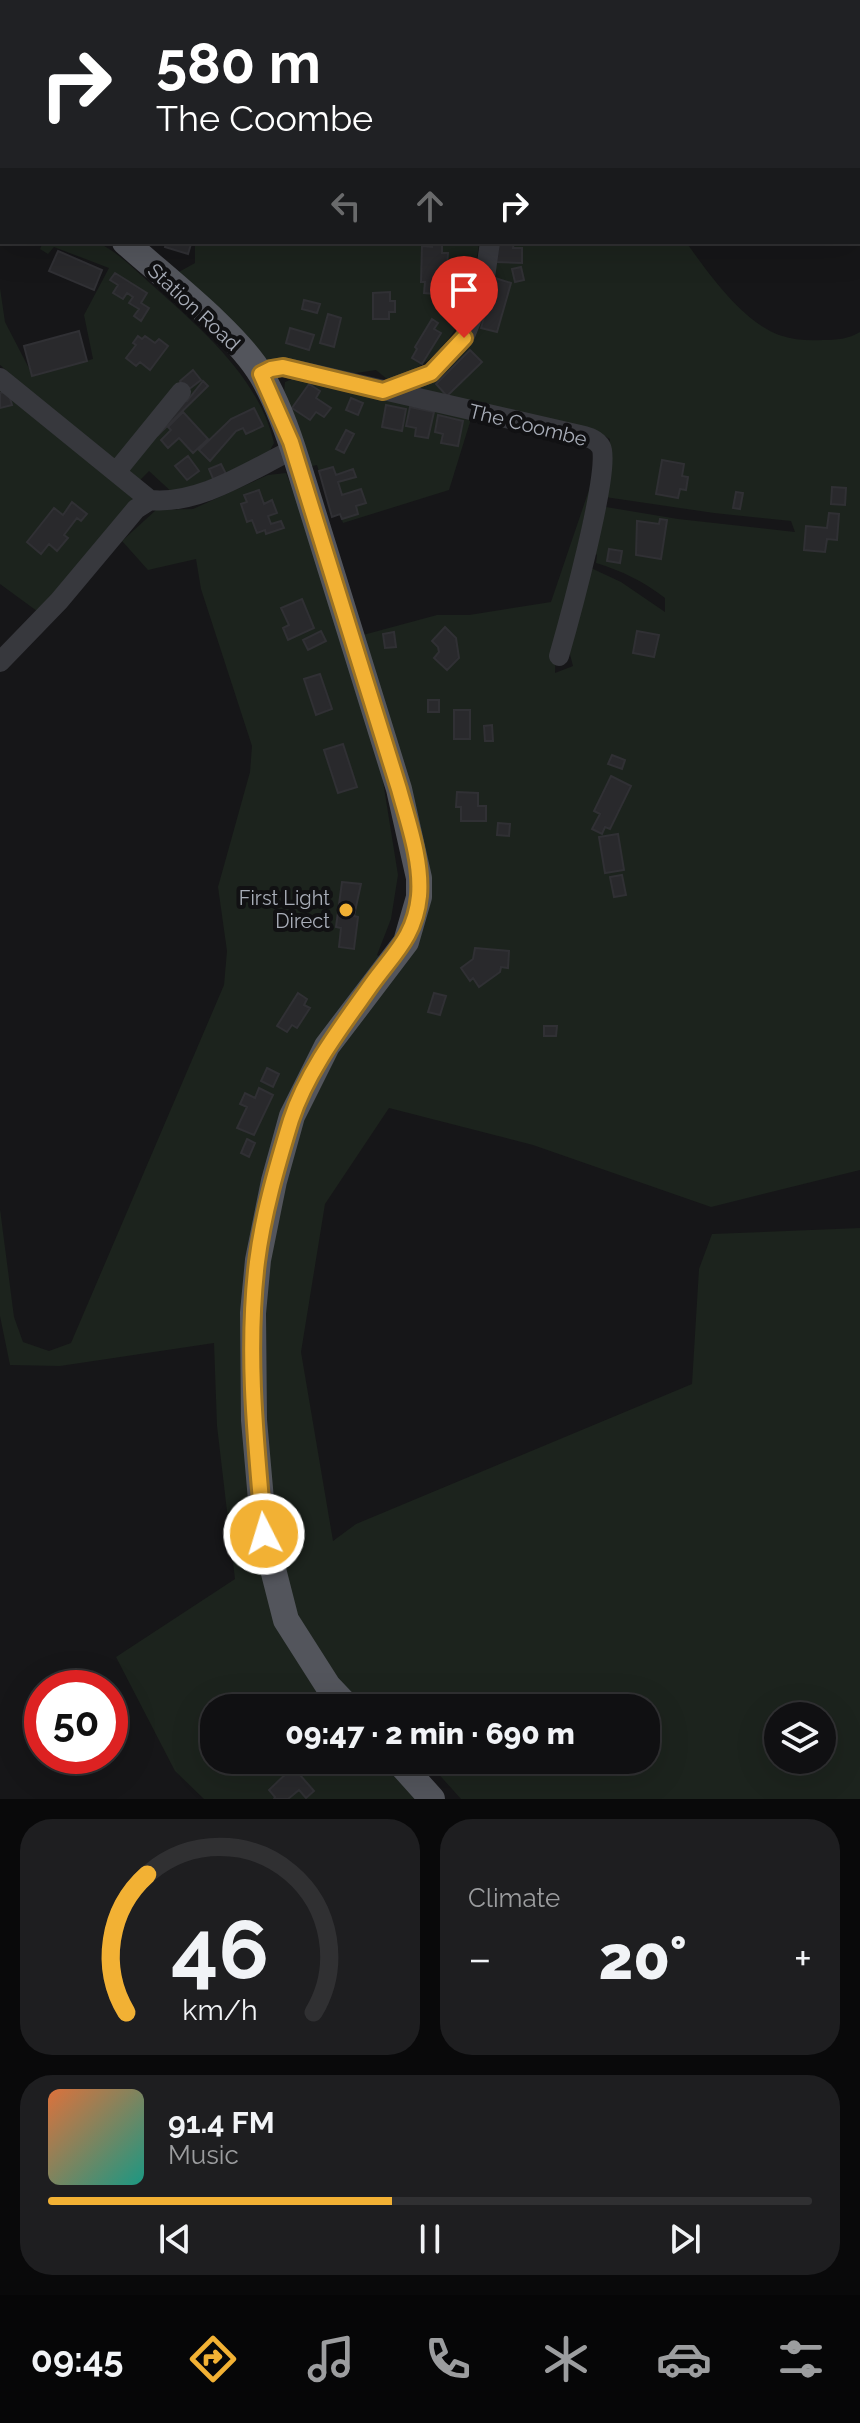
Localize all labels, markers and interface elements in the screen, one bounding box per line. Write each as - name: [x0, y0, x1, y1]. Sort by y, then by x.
- text: 580 m: [156, 30, 321, 96]
- icon: right: [24, 32, 128, 136]
- text: The Coombe: [156, 97, 373, 139]
- icon: left: [324, 184, 368, 228]
- icon: ahead: [408, 184, 452, 228]
- icon: right: [492, 184, 536, 228]
- pin: [430, 256, 498, 338]
- street label: Station Road: [143, 258, 245, 356]
- icon: arrive: [442, 268, 486, 312]
- street label: The Coombe: [467, 399, 590, 451]
- place label: First Light Direct: [239, 886, 330, 933]
- marker: First Light Direct: [337, 901, 355, 919]
- position arrow: [222, 1492, 306, 1576]
- speed limit sign: 50: [24, 1670, 128, 1774]
- map controls: [764, 1702, 836, 1774]
- button: layers: [764, 1702, 836, 1774]
- text: 09:47 · 2 min · 690 m: [285, 1716, 575, 1751]
- text: Climate: [468, 1883, 560, 1913]
- text: 46: [171, 1901, 269, 1998]
- text: 20°: [599, 1923, 687, 1993]
- text: −: [468, 1933, 492, 1984]
- text: +: [794, 1933, 812, 1984]
- text: km/h: [182, 1993, 258, 2027]
- text: 91.4 FM: [168, 2105, 275, 2140]
- text: Music: [168, 2140, 239, 2170]
- icon: previous: [153, 2217, 197, 2261]
- icon: pause: [408, 2217, 452, 2261]
- icon: next: [663, 2217, 707, 2261]
- icon: directions: [185, 2331, 241, 2387]
- icon: music: [303, 2331, 359, 2387]
- icon: phone: [420, 2331, 476, 2387]
- icon: climate: [538, 2331, 594, 2387]
- icon: car: [656, 2331, 712, 2387]
- icon: filters: [773, 2331, 829, 2387]
- text: 09:45: [31, 2338, 124, 2380]

